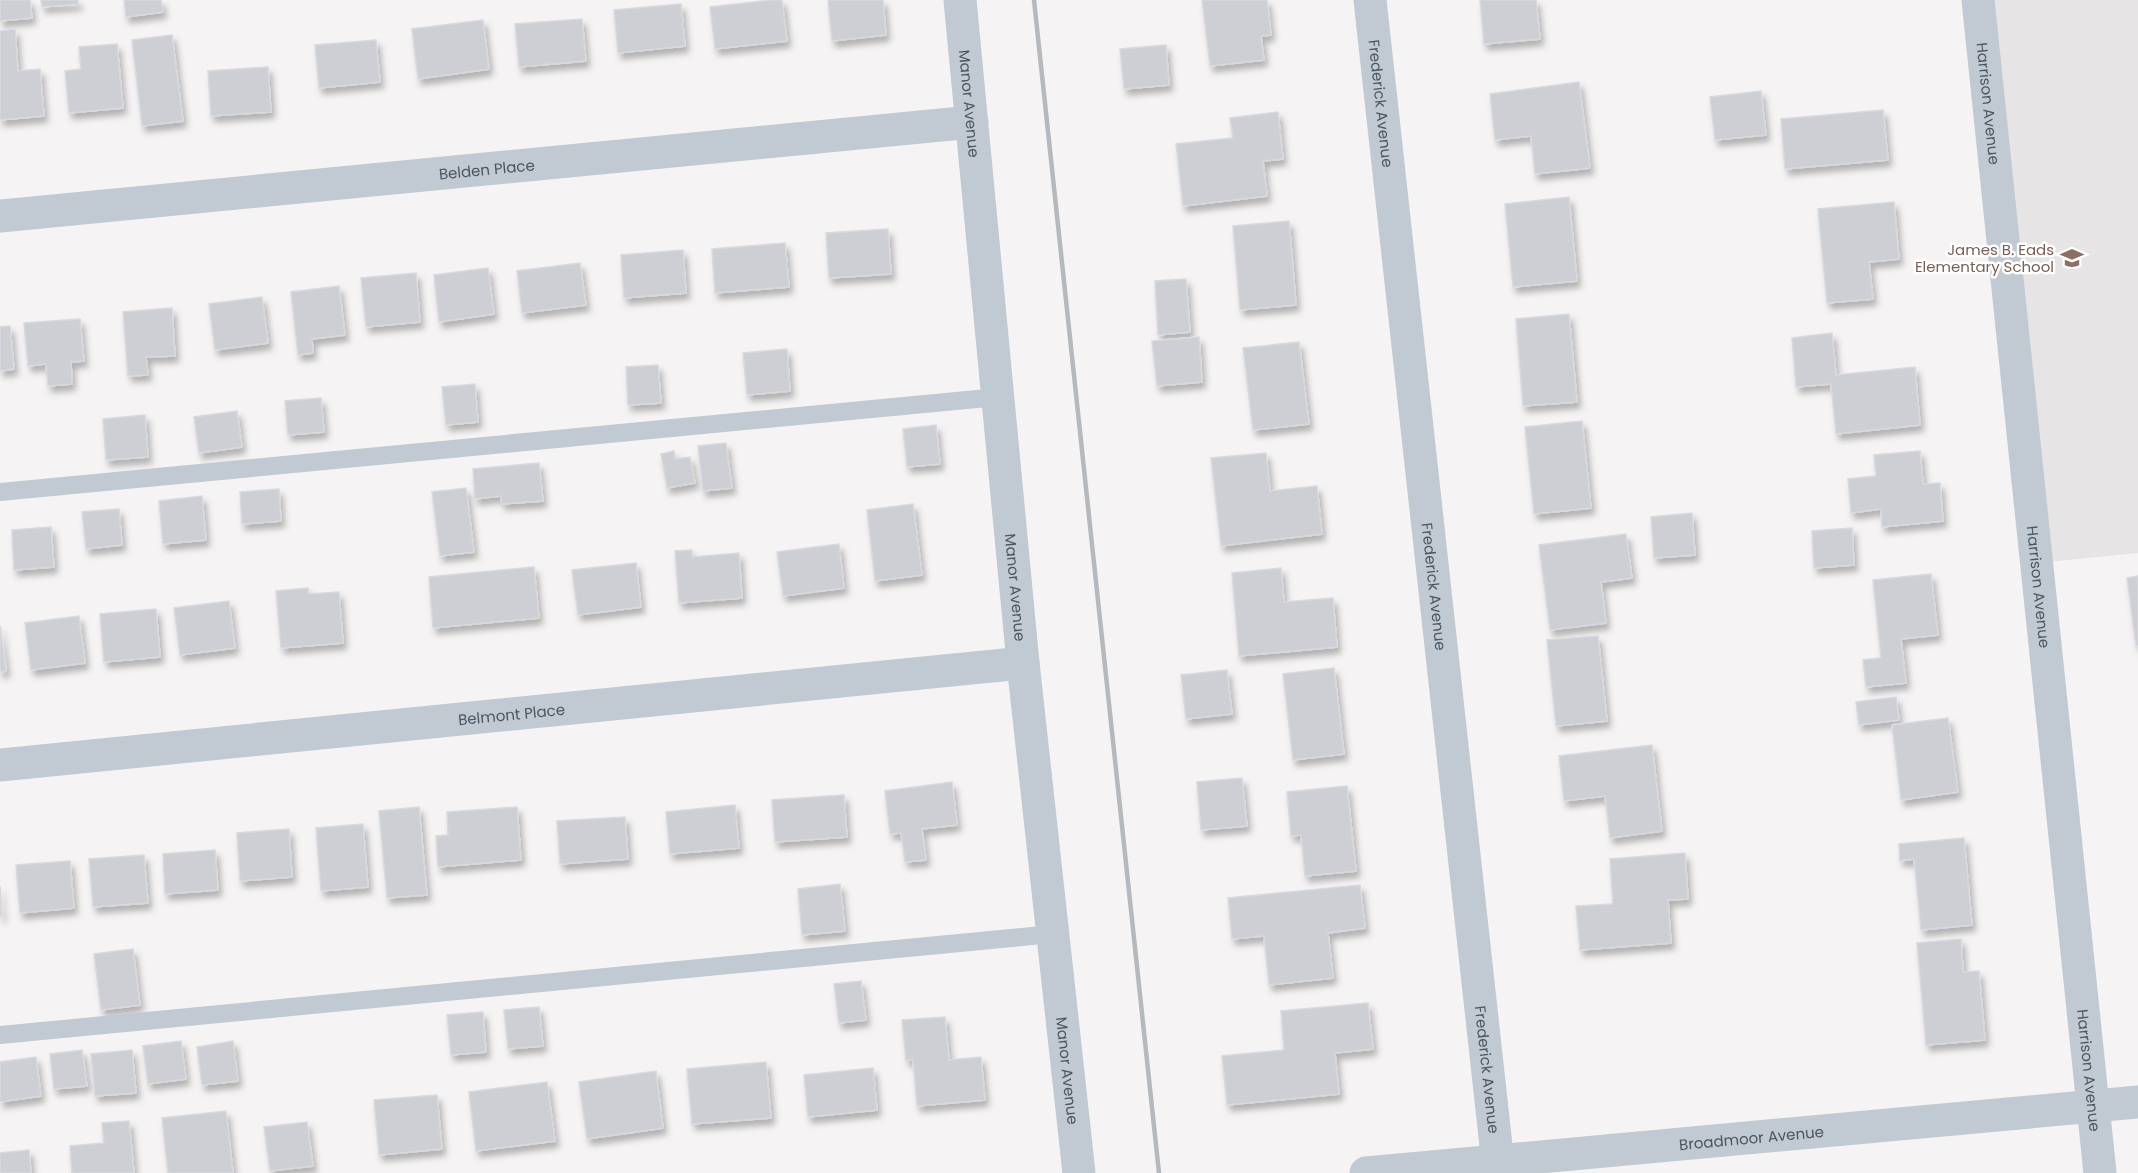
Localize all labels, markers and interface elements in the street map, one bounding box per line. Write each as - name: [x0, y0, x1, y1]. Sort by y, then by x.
- street label: Frederick Avenue: [1364, 38, 1399, 168]
- street label: Harrison Avenue: [1972, 41, 2006, 166]
- street label: Manor Avenue: [954, 49, 985, 158]
- street label: Belden Place: [438, 154, 536, 184]
- place label: James B. Eads Elementary School: [1915, 239, 2054, 277]
- school or university icon: James B. Eads Elementary School: [2059, 245, 2085, 271]
- street label: Frederick Avenue: [1417, 521, 1452, 651]
- street label: Harrison Avenue: [2022, 525, 2056, 649]
- street label: Manor Avenue: [1000, 532, 1031, 642]
- street label: Belmont Place: [457, 698, 566, 730]
- street label: Frederick Avenue: [1470, 1005, 1505, 1135]
- street label: Harrison Avenue: [2073, 1008, 2106, 1132]
- street label: Manor Avenue: [1051, 1016, 1084, 1126]
- street label: Broadmoor Avenue: [1678, 1120, 1825, 1155]

